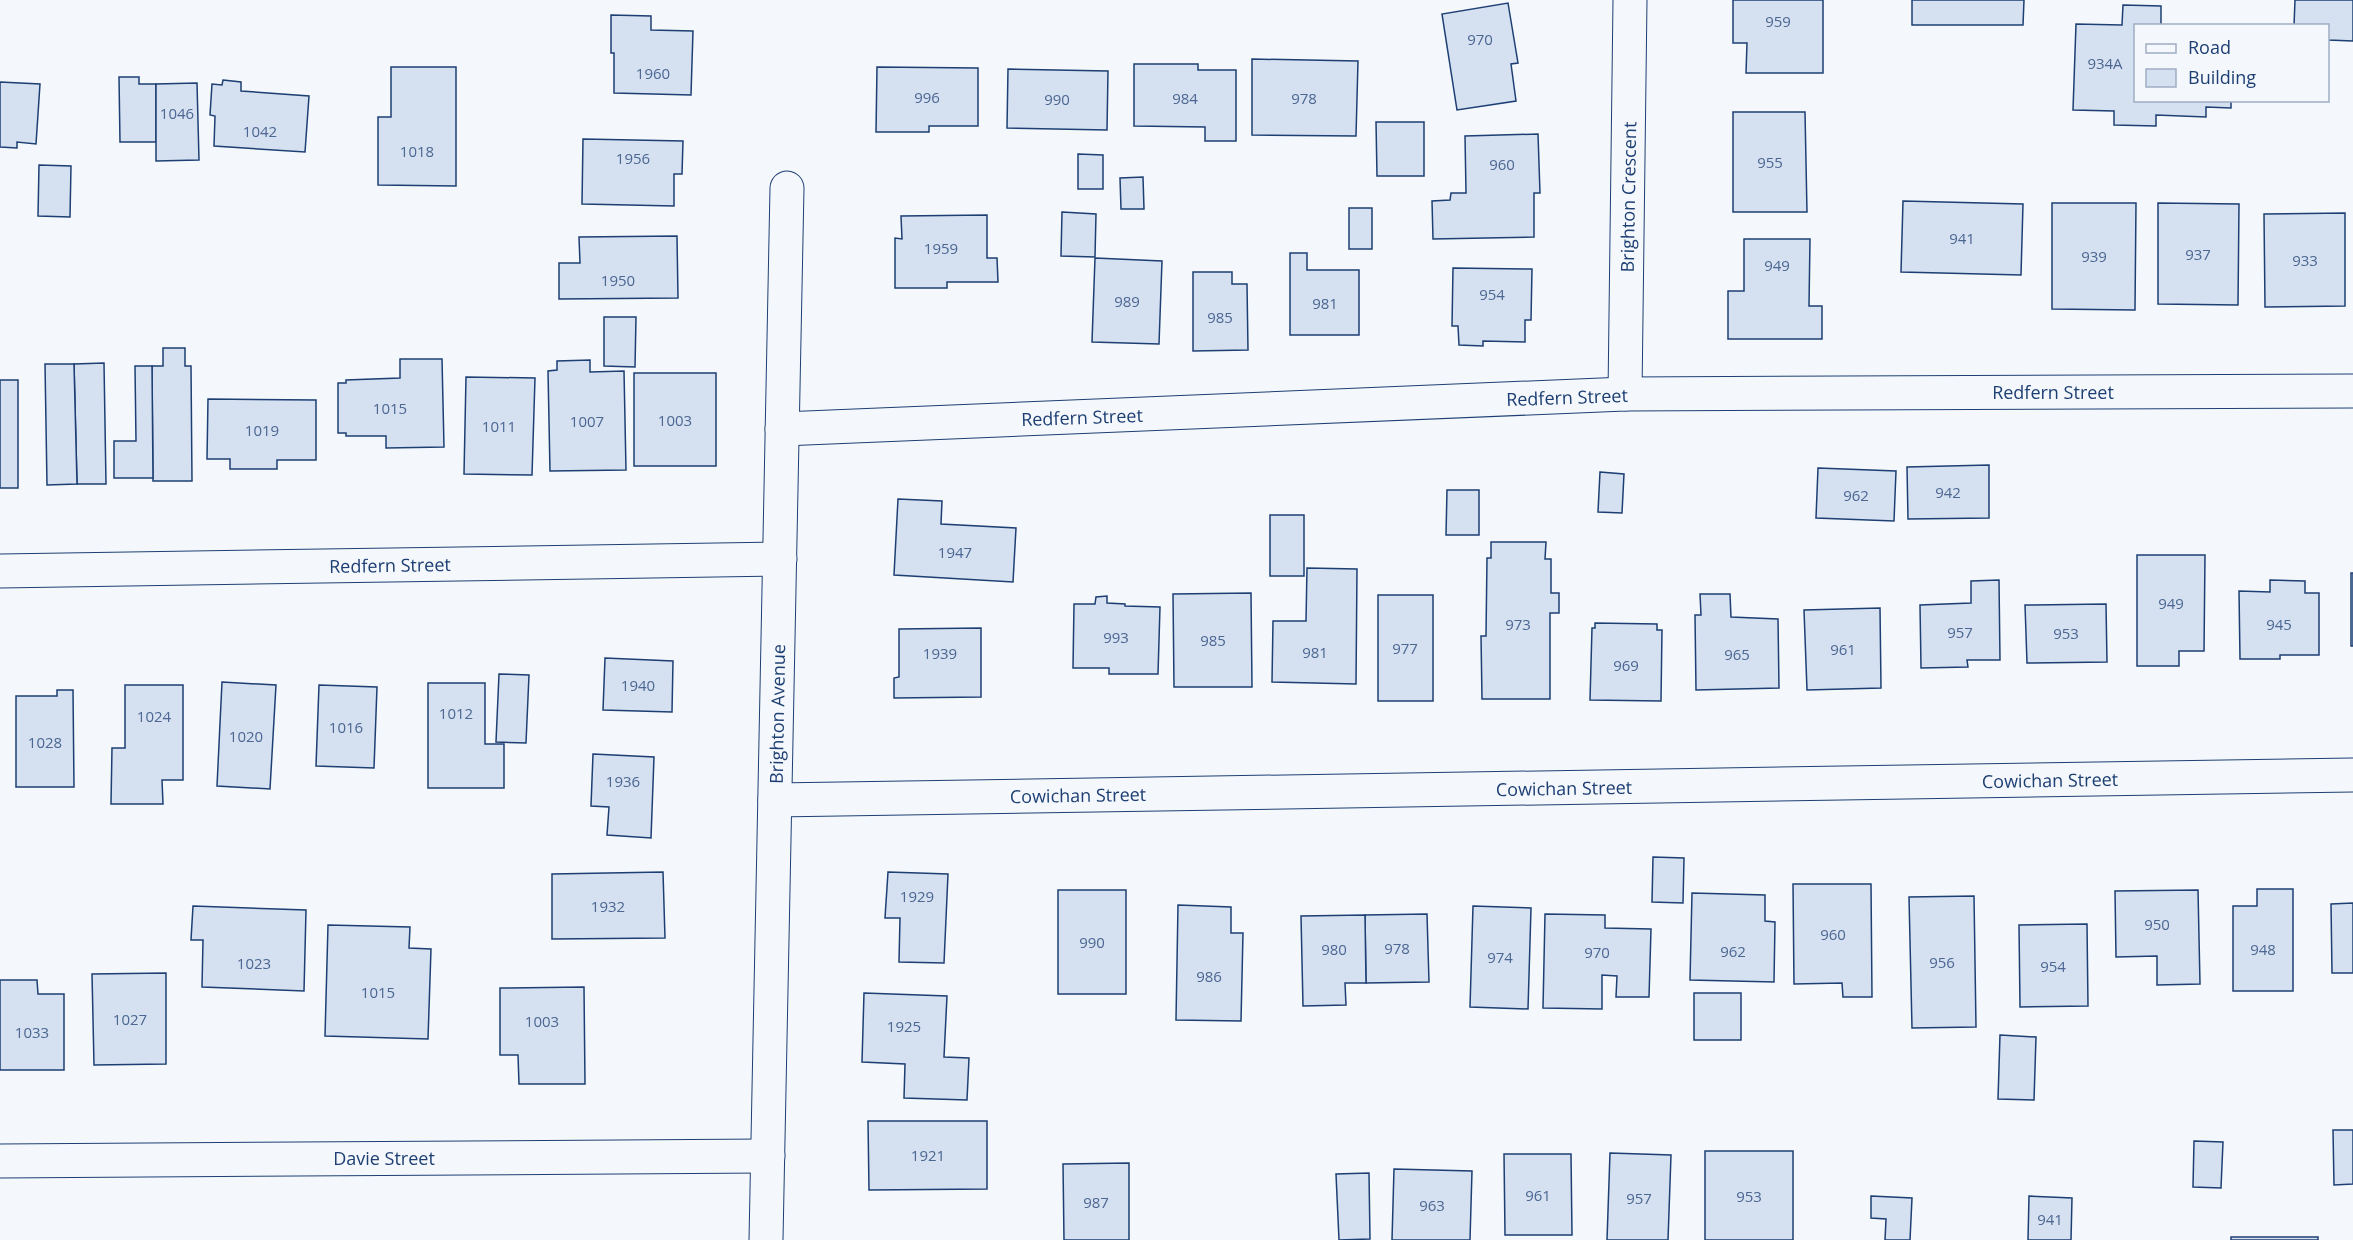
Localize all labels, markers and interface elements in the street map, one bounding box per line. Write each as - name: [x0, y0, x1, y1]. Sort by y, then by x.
- house number: 959: [1765, 11, 1791, 31]
- legend: [2134, 24, 2329, 102]
- house number: 970: [1467, 29, 1493, 49]
- text: Road: [2188, 35, 2231, 59]
- house number: 934A: [2087, 53, 2123, 73]
- house number: 1960: [636, 63, 670, 83]
- text: Building: [2188, 65, 2256, 89]
- house number: 996: [914, 87, 940, 107]
- house number: 984: [1172, 88, 1198, 108]
- house number: 978: [1291, 88, 1317, 108]
- house number: 990: [1044, 89, 1070, 109]
- house number: 1046: [160, 103, 194, 123]
- house number: 1042: [243, 121, 277, 141]
- street label: Brighton Crescent: [1615, 121, 1641, 273]
- house number: 1018: [400, 141, 434, 161]
- house number: 1956: [616, 148, 650, 168]
- house number: 955: [1757, 152, 1783, 172]
- house number: 960: [1489, 154, 1515, 174]
- house number: 941: [1949, 228, 1975, 248]
- house number: 1959: [924, 238, 958, 258]
- house number: 937: [2185, 244, 2211, 264]
- house number: 939: [2081, 246, 2107, 266]
- house number: 933: [2292, 250, 2318, 270]
- house number: 949: [1764, 255, 1790, 275]
- house number: 1950: [601, 270, 635, 290]
- house number: 954: [1479, 284, 1505, 304]
- house number: 989: [1114, 291, 1140, 311]
- house number: 981: [1312, 293, 1338, 313]
- house number: 985: [1207, 307, 1233, 327]
- street label: Redfern Street: [1992, 380, 2114, 404]
- street label: Redfern Street: [1506, 383, 1628, 411]
- house number: 1015: [373, 398, 407, 418]
- street label: Redfern Street: [1021, 403, 1143, 431]
- house number: 1003: [658, 410, 692, 430]
- house number: 1007: [570, 411, 604, 431]
- house number: 1011: [482, 416, 516, 436]
- house number: 1019: [245, 420, 279, 440]
- house number: 942: [1935, 482, 1961, 502]
- house number: 962: [1843, 485, 1869, 505]
- house number: 1947: [938, 542, 972, 562]
- street label: Redfern Street: [329, 552, 451, 578]
- house number: 949: [2158, 593, 2184, 613]
- house number: 973: [1505, 614, 1531, 634]
- house number: 945: [2266, 614, 2292, 634]
- house number: 957: [1947, 622, 1973, 642]
- house number: 953: [2053, 623, 2079, 643]
- house number: 993: [1103, 627, 1129, 647]
- house number: 985: [1200, 630, 1226, 650]
- house number: 977: [1392, 638, 1418, 658]
- house number: 961: [1830, 639, 1856, 659]
- house number: 981: [1302, 642, 1328, 662]
- house number: 1939: [923, 643, 957, 663]
- street label: Brighton Avenue: [764, 644, 790, 784]
- house number: 965: [1724, 644, 1750, 664]
- house number: 969: [1613, 655, 1639, 675]
- house number: 1940: [621, 675, 655, 695]
- house number: 1012: [439, 703, 473, 723]
- house number: 1024: [137, 706, 172, 726]
- house number: 1016: [329, 717, 363, 737]
- house number: 1020: [229, 726, 263, 746]
- house number: 1028: [28, 732, 62, 752]
- street label: Cowichan Street: [1982, 767, 2118, 793]
- house number: 1936: [606, 771, 640, 791]
- street label: Cowichan Street: [1496, 775, 1632, 801]
- street label: Cowichan Street: [1010, 782, 1146, 808]
- house number: 1929: [900, 886, 934, 906]
- house number: 1932: [591, 896, 625, 916]
- house number: 950: [2144, 914, 2170, 934]
- house number: 960: [1820, 924, 1846, 944]
- house number: 990: [1079, 932, 1105, 952]
- house number: 978: [1384, 938, 1410, 958]
- house number: 980: [1321, 939, 1347, 959]
- house number: 948: [2250, 939, 2276, 959]
- house number: 962: [1720, 941, 1746, 961]
- house number: 970: [1584, 942, 1610, 962]
- house number: 974: [1487, 947, 1513, 967]
- house number: 956: [1929, 952, 1955, 972]
- house number: 1023: [237, 953, 271, 973]
- house number: 954: [2040, 956, 2066, 976]
- house number: 986: [1196, 966, 1222, 986]
- house number: 1015: [361, 982, 395, 1002]
- house number: 1027: [113, 1009, 147, 1029]
- house number: 1003: [525, 1011, 559, 1031]
- house number: 1925: [887, 1016, 921, 1036]
- house number: 1033: [15, 1022, 49, 1042]
- house number: 1921: [911, 1145, 945, 1165]
- street label: Davie Street: [333, 1146, 435, 1170]
- house number: 961: [1525, 1185, 1551, 1205]
- house number: 953: [1736, 1186, 1762, 1206]
- house number: 957: [1626, 1188, 1652, 1208]
- house number: 987: [1083, 1192, 1109, 1212]
- house number: 963: [1419, 1195, 1445, 1215]
- house number: 941: [2037, 1209, 2063, 1229]

